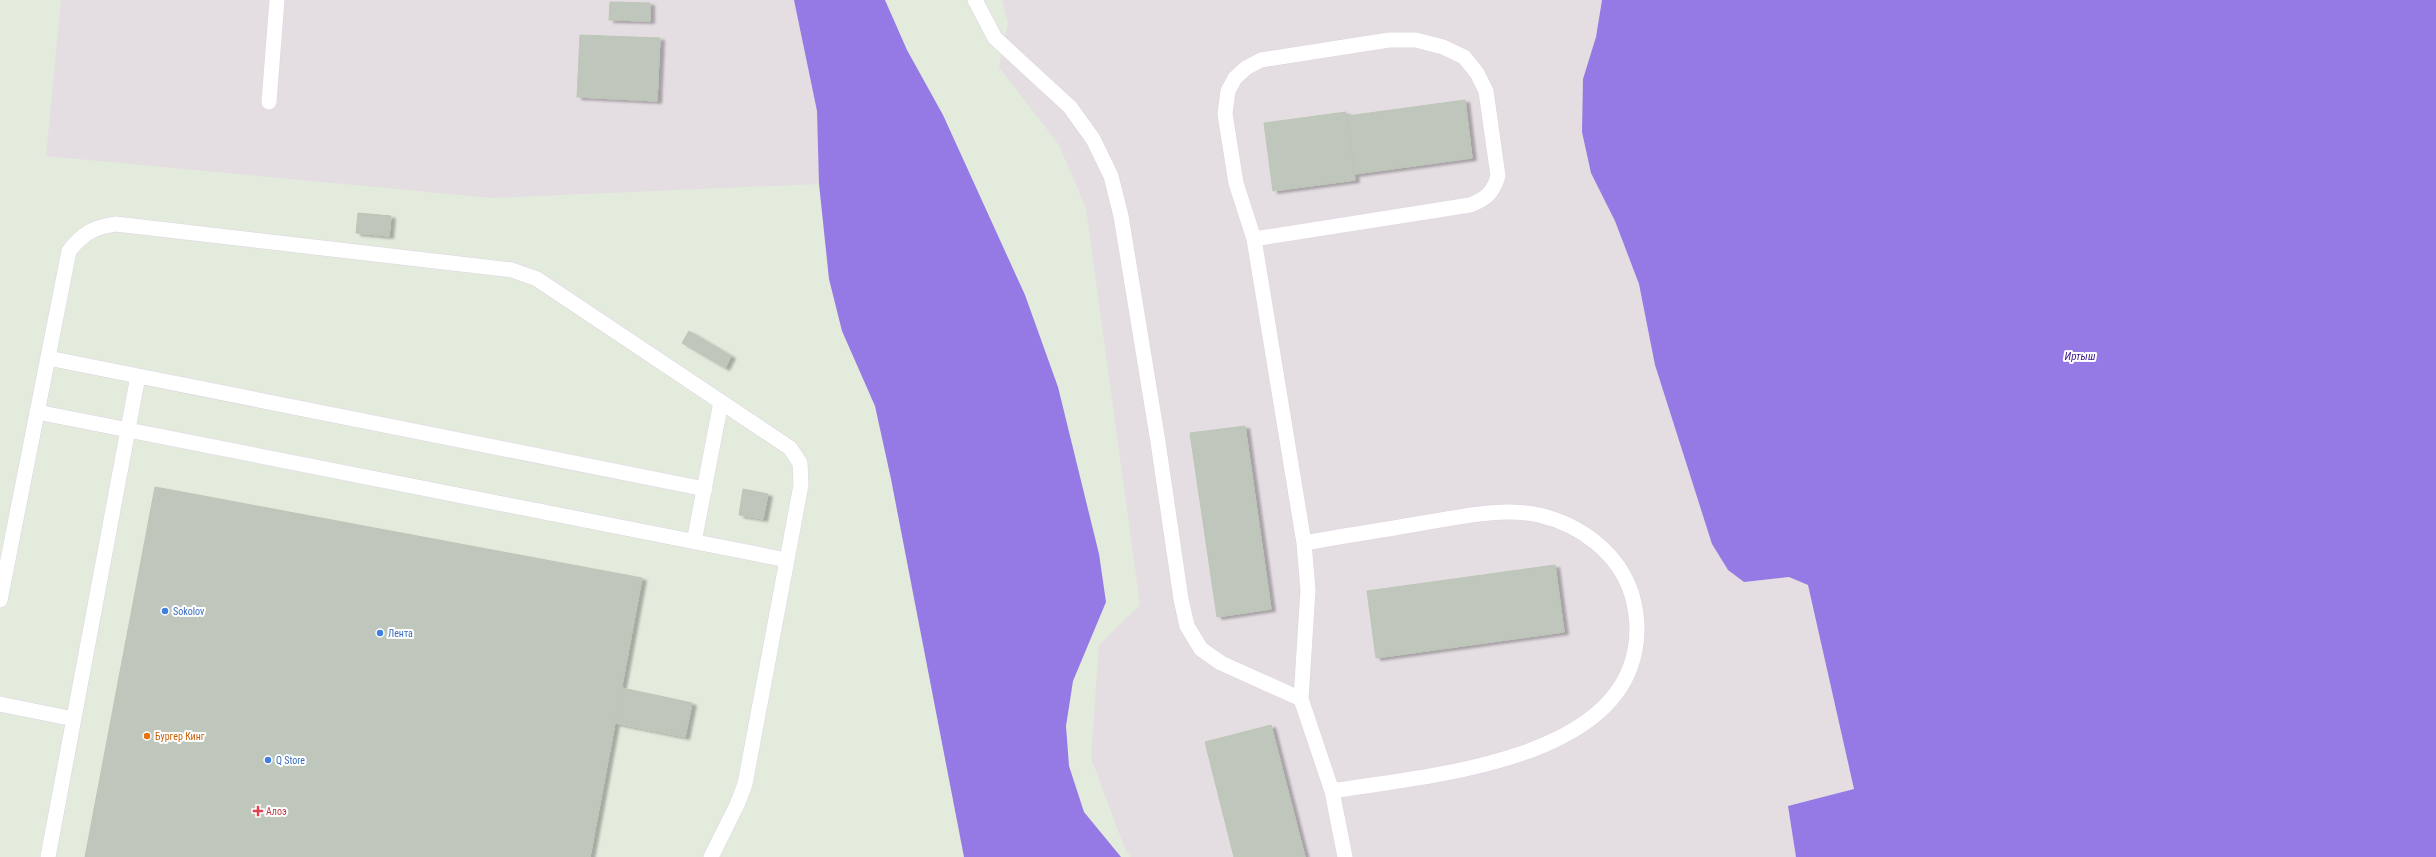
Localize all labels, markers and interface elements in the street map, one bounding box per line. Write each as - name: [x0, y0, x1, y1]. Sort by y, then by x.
- water label: Иртыш: [2065, 350, 2096, 363]
- marker: Sokolov: [160, 606, 170, 616]
- place label: Sokolov: [173, 606, 205, 617]
- marker: Лента: [375, 628, 385, 638]
- place label: Лента: [388, 628, 413, 639]
- marker: Бургер Кинг: [142, 731, 152, 741]
- place label: Бургер Кинг: [155, 731, 205, 742]
- marker: Q Store: [263, 755, 273, 765]
- place label: Q Store: [276, 755, 305, 766]
- marker: Алоэ: [253, 806, 263, 816]
- place label: Алоэ: [266, 806, 287, 817]

